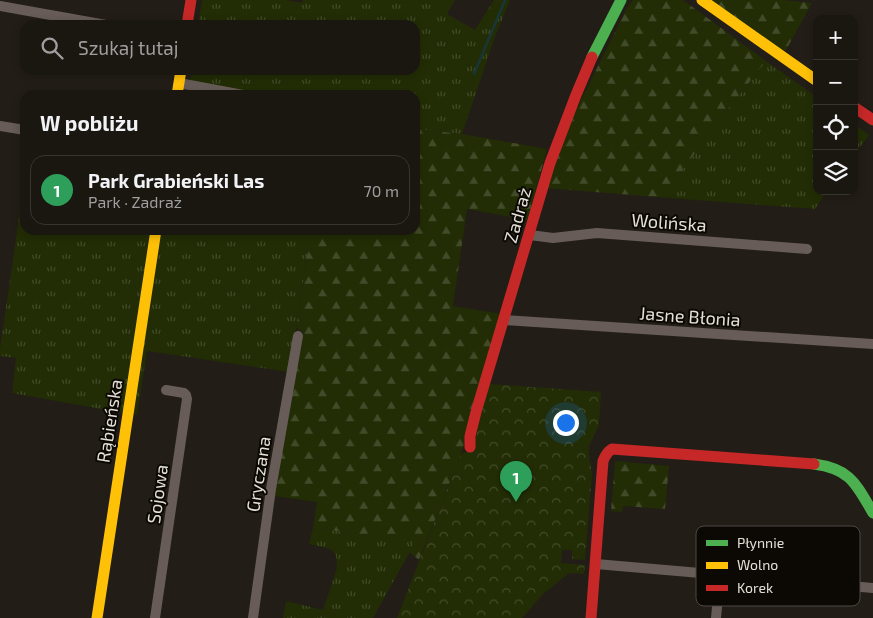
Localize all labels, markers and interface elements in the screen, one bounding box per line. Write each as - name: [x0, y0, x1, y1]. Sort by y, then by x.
- map controls: [813, 15, 858, 195]
- button: +: [813, 15, 858, 60]
- search box: [20, 20, 420, 75]
- icon: search: [38, 34, 66, 62]
- text: Szukaj tutaj: [78, 36, 178, 59]
- button: −: [813, 60, 858, 105]
- button: locate: [813, 105, 858, 150]
- text: W pobliżu: [40, 110, 139, 135]
- button: layers: [813, 150, 858, 195]
- text: Park Grabieński Las: [88, 169, 264, 192]
- text: 1: [54, 181, 60, 200]
- text: 70 m: [364, 181, 399, 200]
- street label: Zadraż: [499, 185, 535, 245]
- text: Park · Zadraż: [88, 192, 182, 211]
- street label: Wolińska: [631, 208, 707, 236]
- street label: Jasne Błonia: [639, 301, 741, 331]
- street label: Rąbieńska: [92, 378, 126, 464]
- your location: [553, 410, 579, 436]
- street label: Gryczana: [241, 435, 275, 513]
- pin: 1: [500, 461, 532, 502]
- street label: Sojowa: [142, 463, 172, 525]
- legend: [696, 526, 860, 606]
- text: Płynnie: [737, 534, 784, 551]
- text: Wolno: [737, 556, 778, 573]
- text: Korek: [737, 579, 773, 596]

